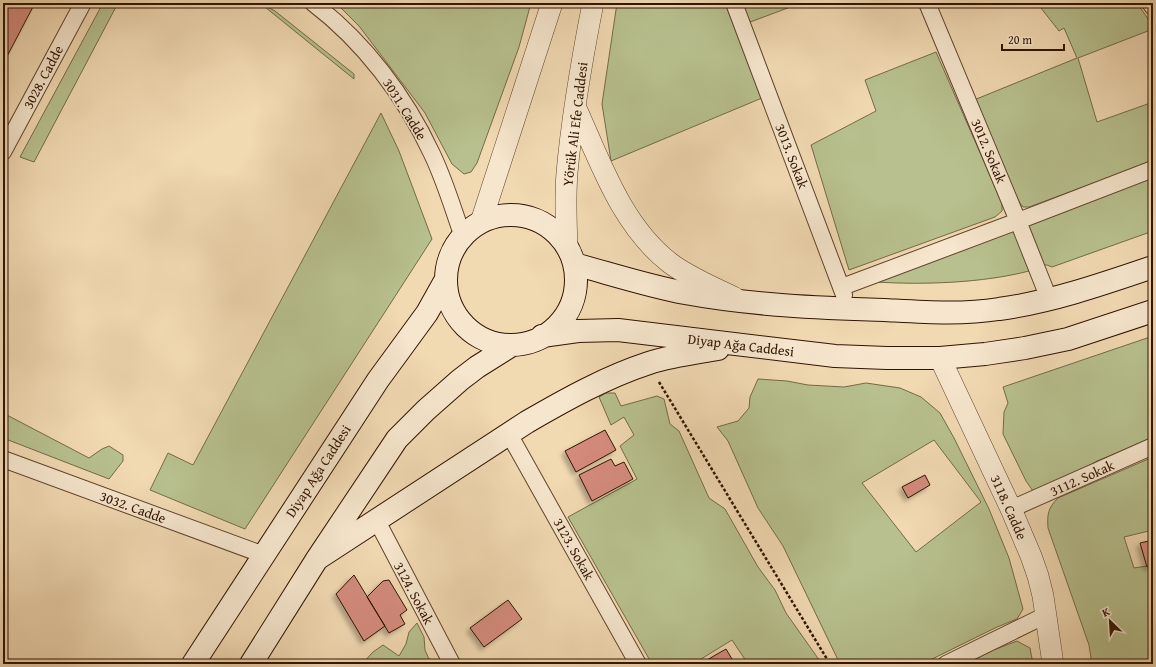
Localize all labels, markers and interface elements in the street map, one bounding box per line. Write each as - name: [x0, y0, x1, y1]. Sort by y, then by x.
- scale bar: [1002, 26, 1064, 52]
- text: 20 m: [1008, 31, 1032, 48]
- street label: 3028. Cadde: [18, 41, 68, 112]
- street label: Yörük Ali Efe Caddesi: [557, 61, 593, 187]
- street label: 3031. Cadde: [378, 74, 432, 144]
- street label: 3012. Sokak: [966, 116, 1012, 187]
- street label: 3013. Sokak: [770, 121, 814, 192]
- street label: Diyap Ağa Caddesi: [687, 329, 795, 361]
- street label: Diyap Ağa Caddesi: [281, 421, 356, 521]
- street label: 3112. Sokak: [1047, 455, 1118, 501]
- street label: 3118. Cadde: [986, 471, 1032, 543]
- street label: 3032. Cadde: [97, 486, 169, 528]
- street label: 3123. Sokak: [549, 514, 600, 584]
- street label: 3124. Sokak: [389, 558, 439, 629]
- north arrow: [1090, 601, 1130, 641]
- text: K: [1099, 603, 1112, 621]

